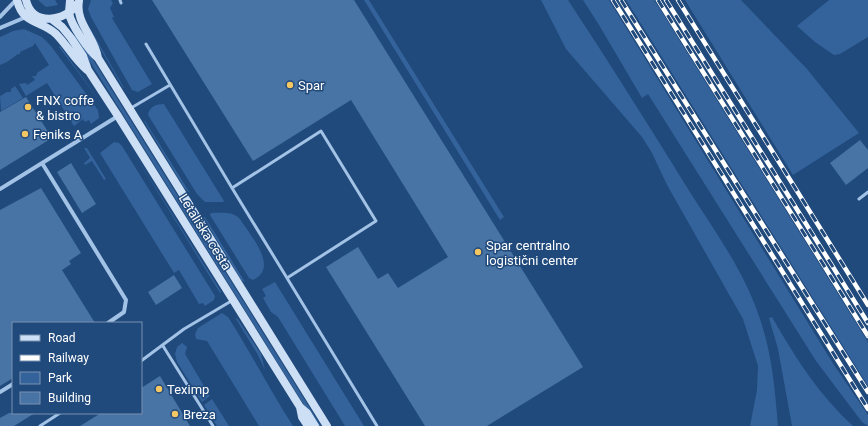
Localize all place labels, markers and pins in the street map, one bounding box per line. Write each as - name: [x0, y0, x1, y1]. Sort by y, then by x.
- place label: Spar: [298, 78, 325, 93]
- marker: Spar: [285, 80, 295, 90]
- place label: FNX coffe & bistro: [36, 93, 94, 123]
- marker: FNX coffe & bistro: [23, 102, 33, 112]
- place label: Feniks A: [33, 127, 83, 142]
- marker: Feniks A: [20, 129, 30, 139]
- place label: Spar centralno logistični center: [486, 238, 579, 268]
- marker: Spar centralno logistični center: [473, 247, 483, 257]
- place label: Teximp: [167, 382, 209, 397]
- marker: Teximp: [154, 384, 164, 394]
- place label: Breza: [183, 407, 216, 422]
- marker: Breza: [170, 409, 180, 419]

